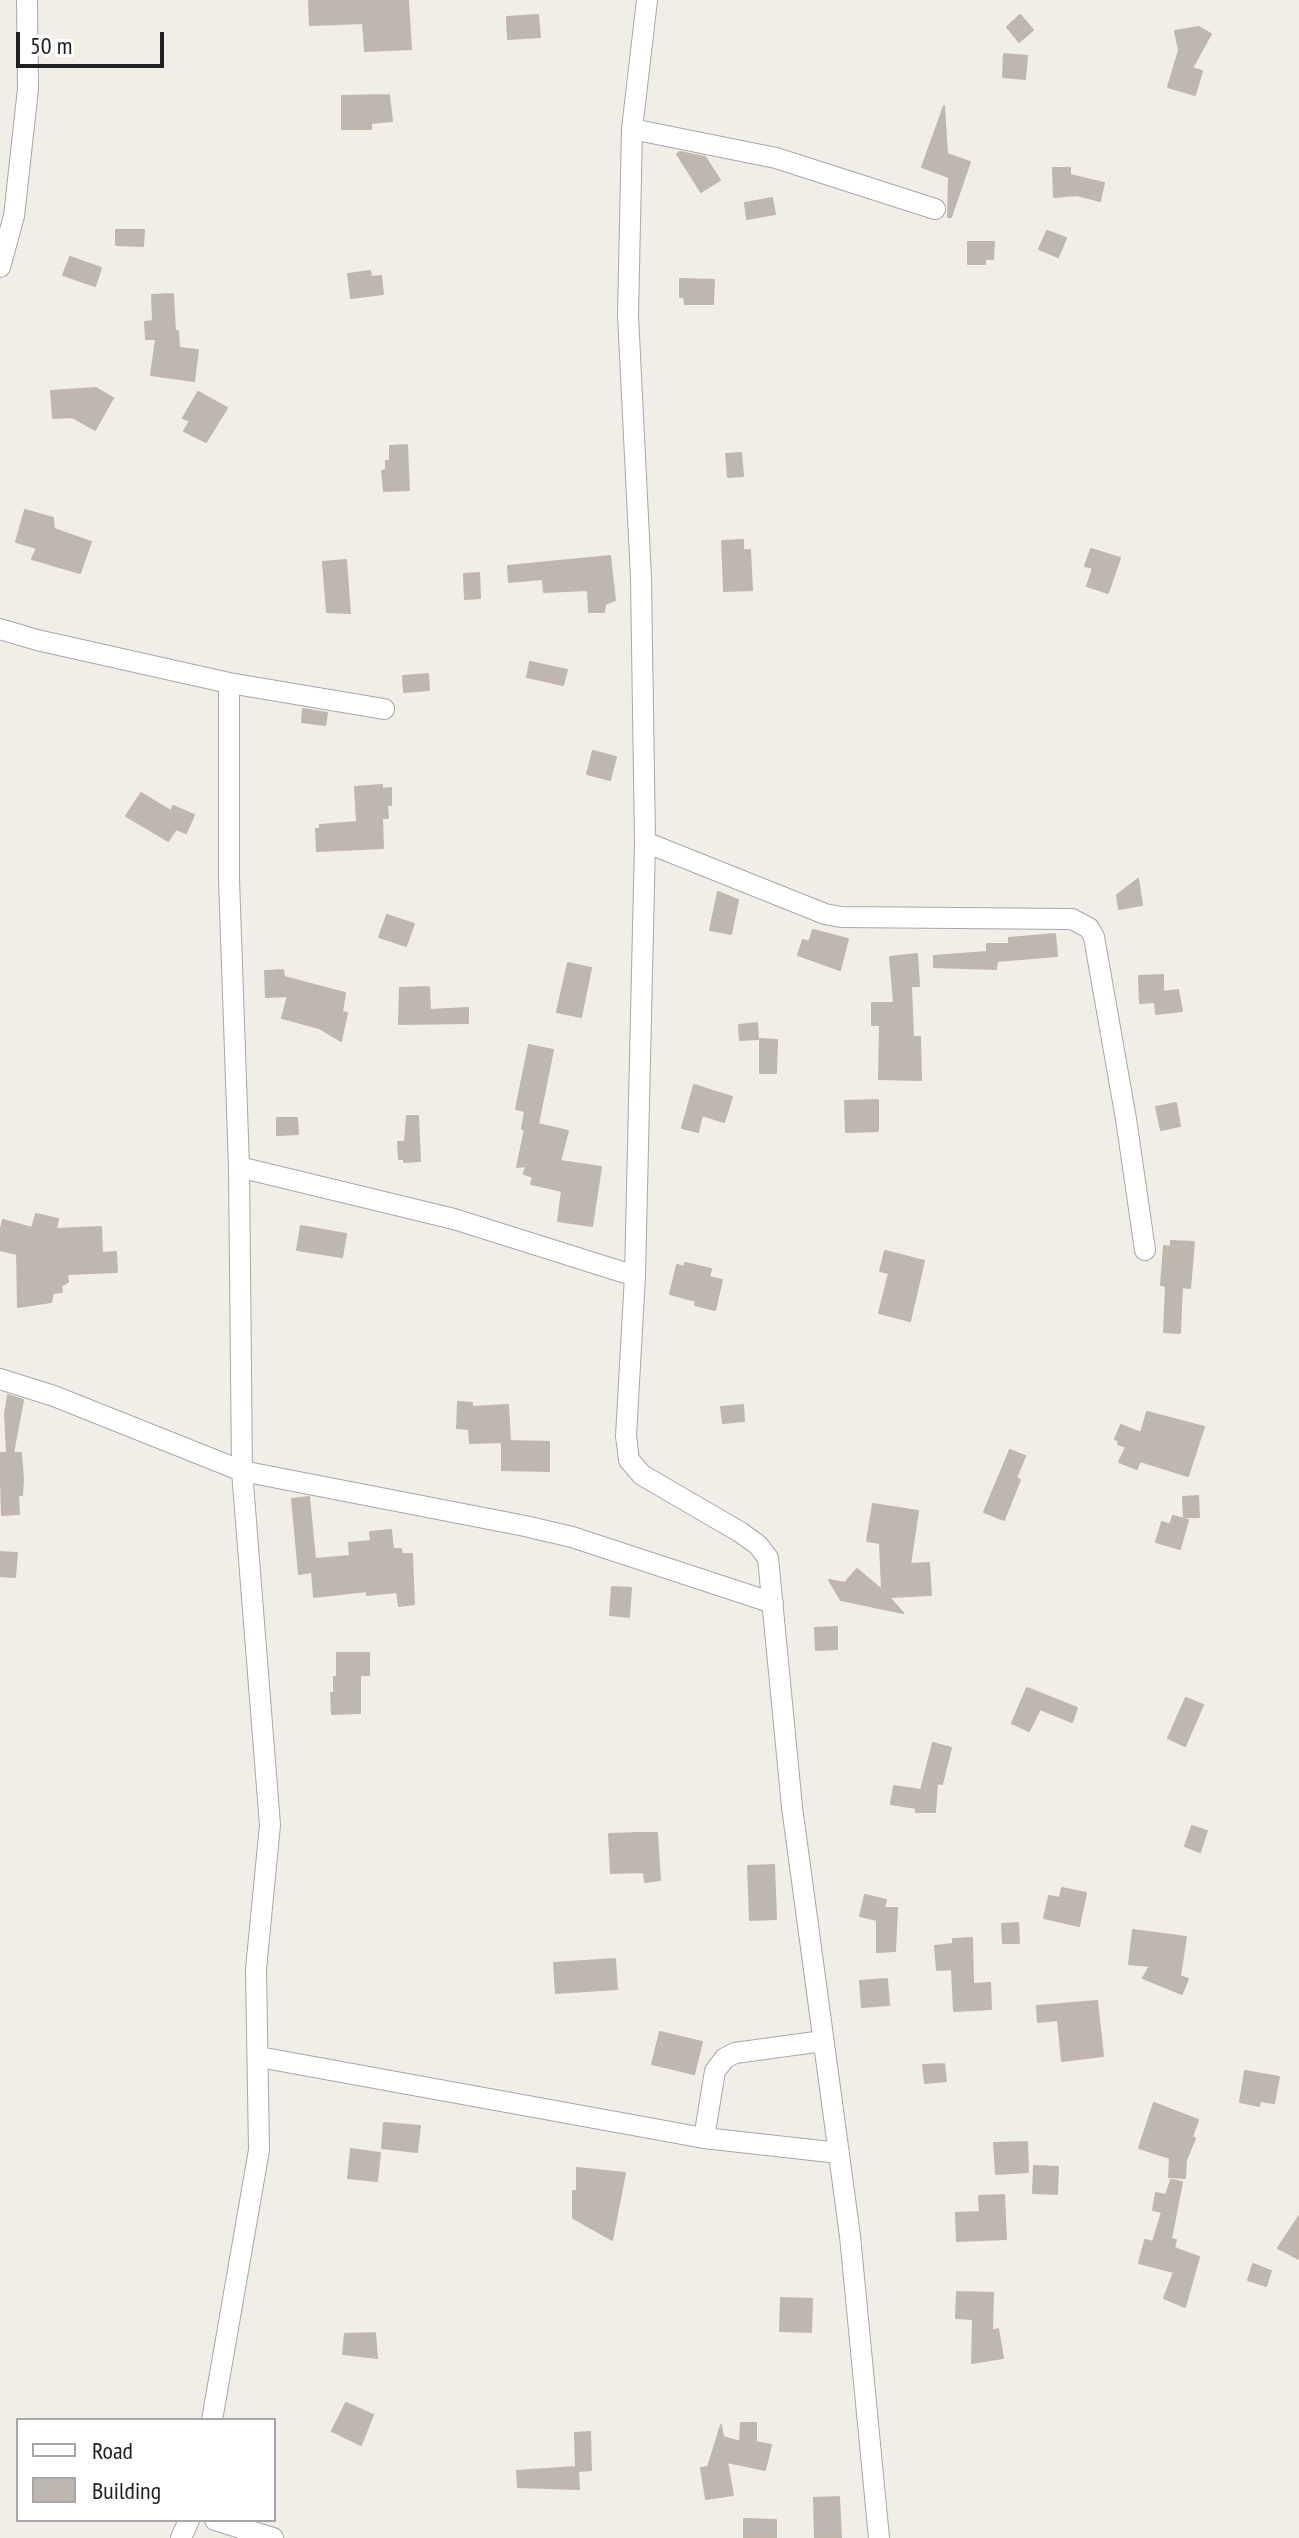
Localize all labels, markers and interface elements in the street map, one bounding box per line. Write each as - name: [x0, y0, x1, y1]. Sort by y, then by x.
- scale bar: [20, 16, 168, 66]
- text: 50 m: [30, 30, 72, 61]
- legend: [16, 2418, 276, 2522]
- text: Road: [92, 2435, 133, 2466]
- text: Building: [92, 2475, 161, 2506]

